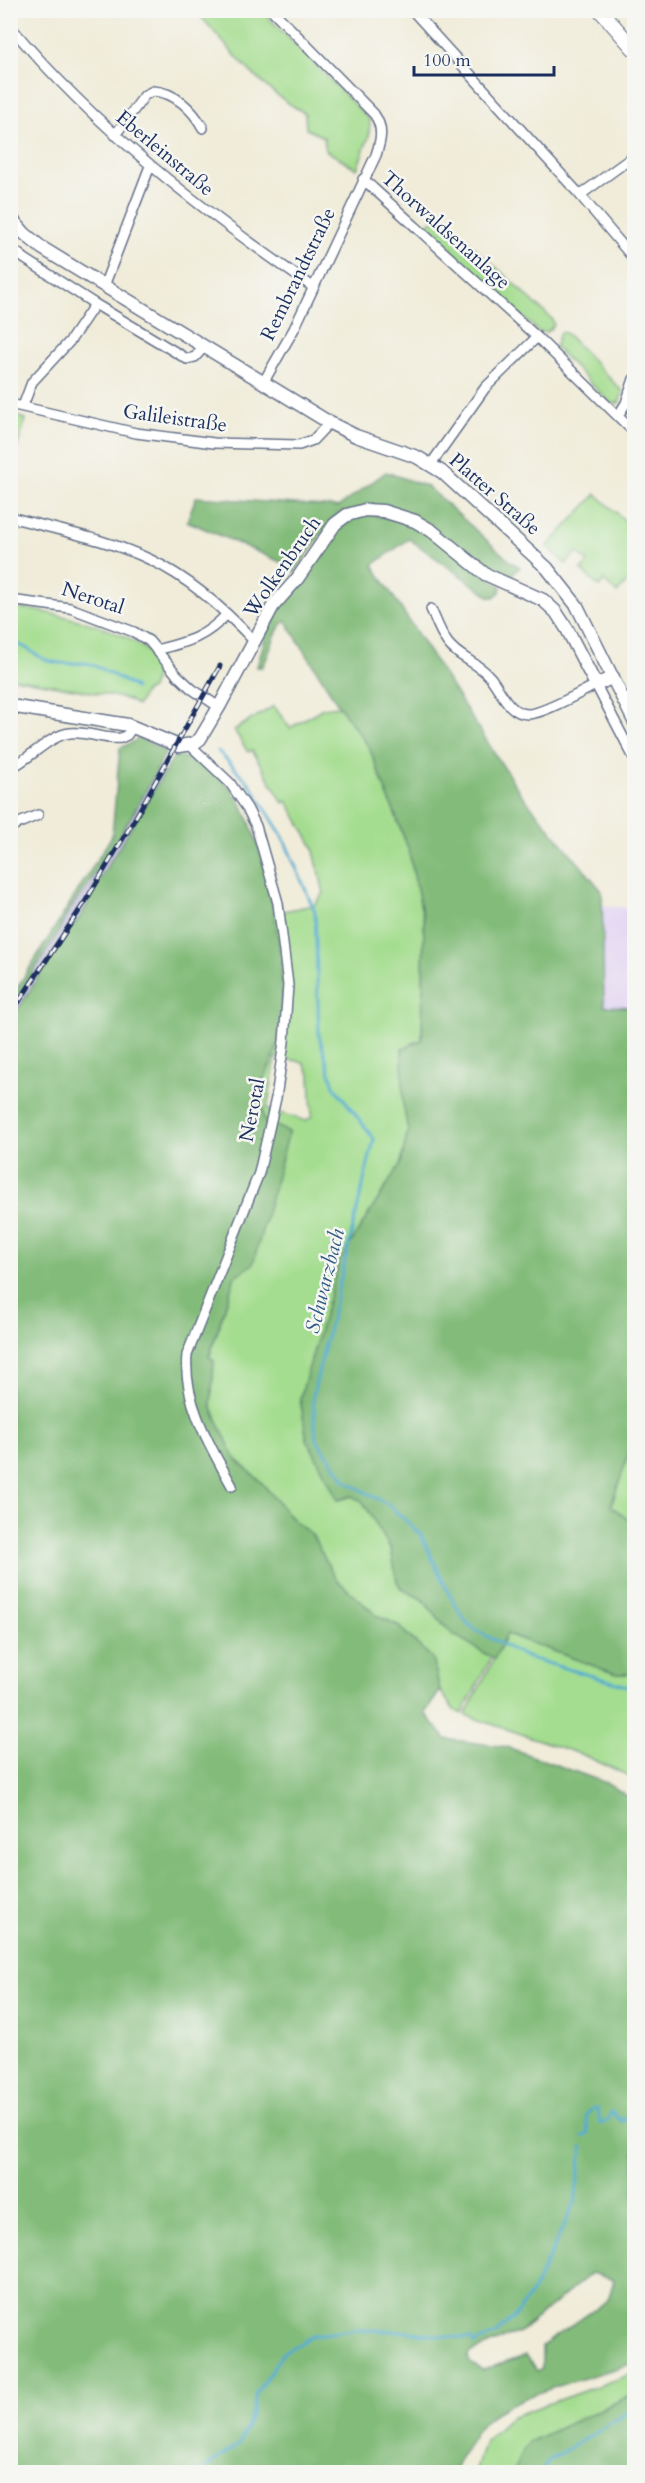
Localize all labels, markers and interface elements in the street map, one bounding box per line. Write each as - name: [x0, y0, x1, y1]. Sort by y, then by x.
- scale bar: [414, 39, 554, 77]
- text: 100 m: [423, 48, 471, 73]
- street label: Eberleinstraße: [110, 104, 220, 202]
- street label: Thorwaldsenanlage: [376, 165, 516, 295]
- street label: Rembrandtstraße: [254, 203, 342, 345]
- street label: Galileistraße: [121, 397, 229, 439]
- street label: Platter Straße: [443, 447, 547, 541]
- street label: Wolkenbruch: [236, 511, 327, 624]
- street label: Nerotal: [58, 575, 128, 621]
- street label: Nerotal: [233, 1076, 271, 1144]
- water label: Schwarzbach: [298, 1226, 352, 1336]

